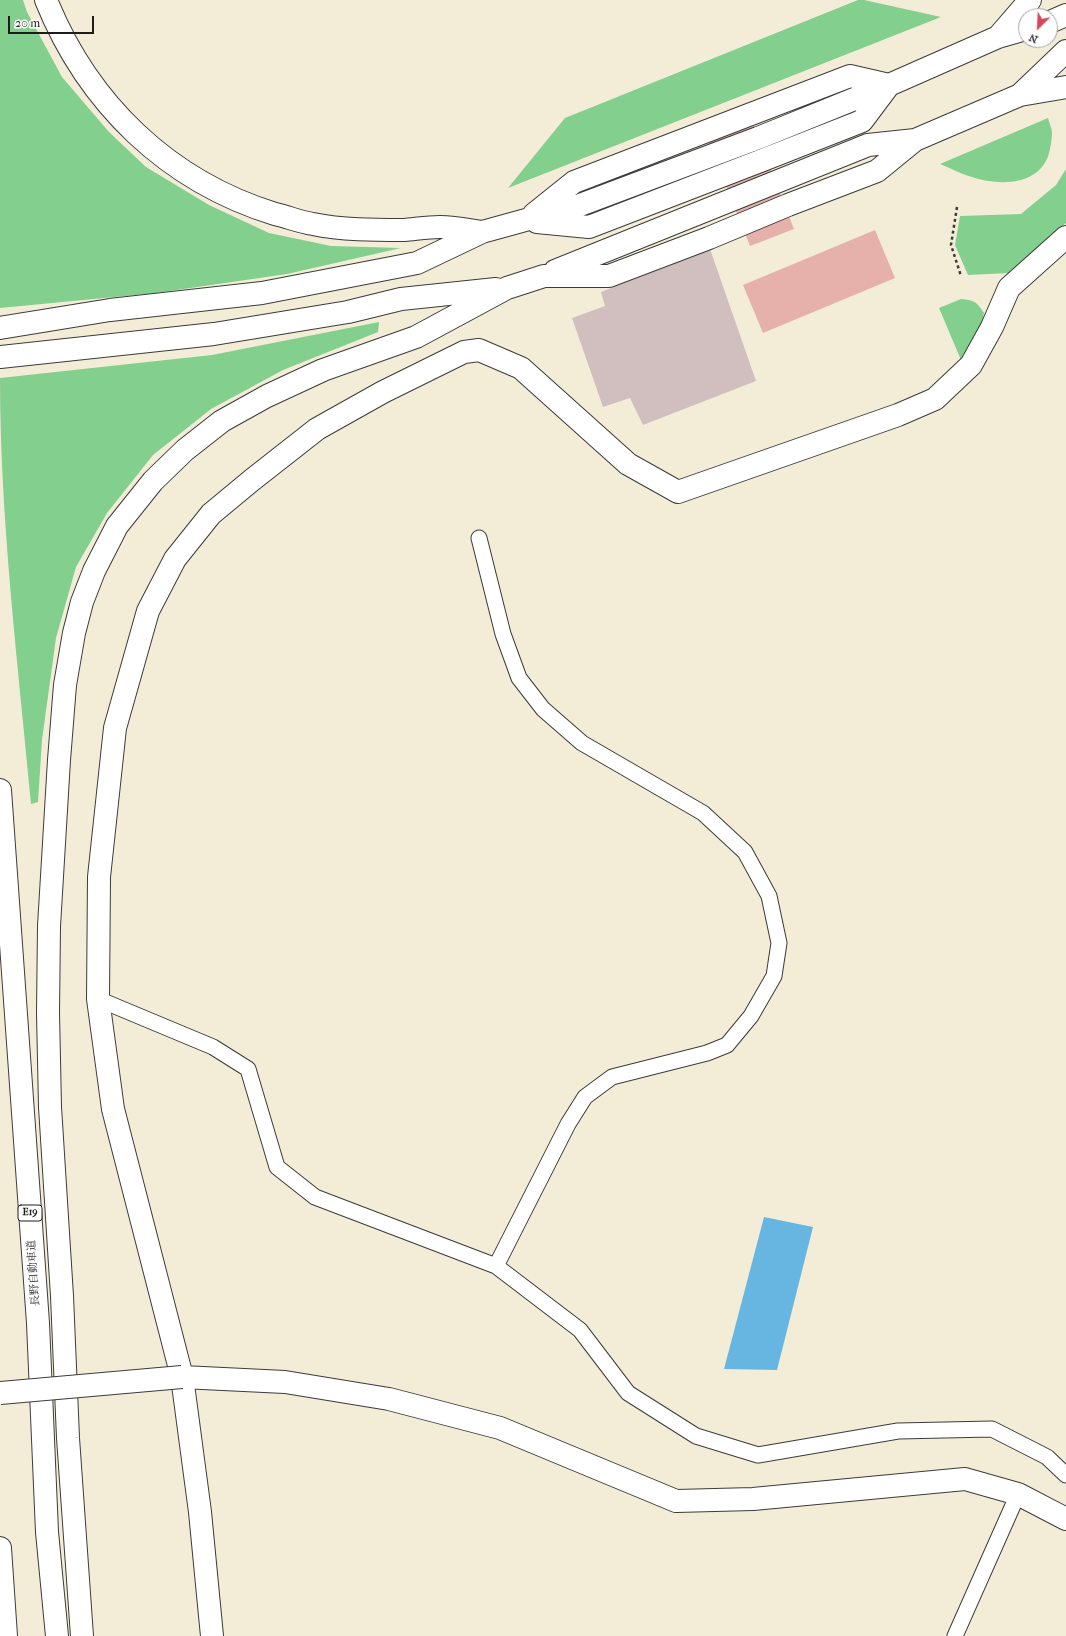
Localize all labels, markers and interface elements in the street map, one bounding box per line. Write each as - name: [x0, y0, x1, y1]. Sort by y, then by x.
- scale bar: [10, 8, 96, 34]
- north arrow: [1018, 8, 1058, 48]
- text: 20 m: [15, 16, 40, 30]
- text: N: [1027, 31, 1040, 46]
- road number: E19: [18, 1205, 42, 1221]
- street label: 長野自動車道: [25, 1240, 43, 1306]

